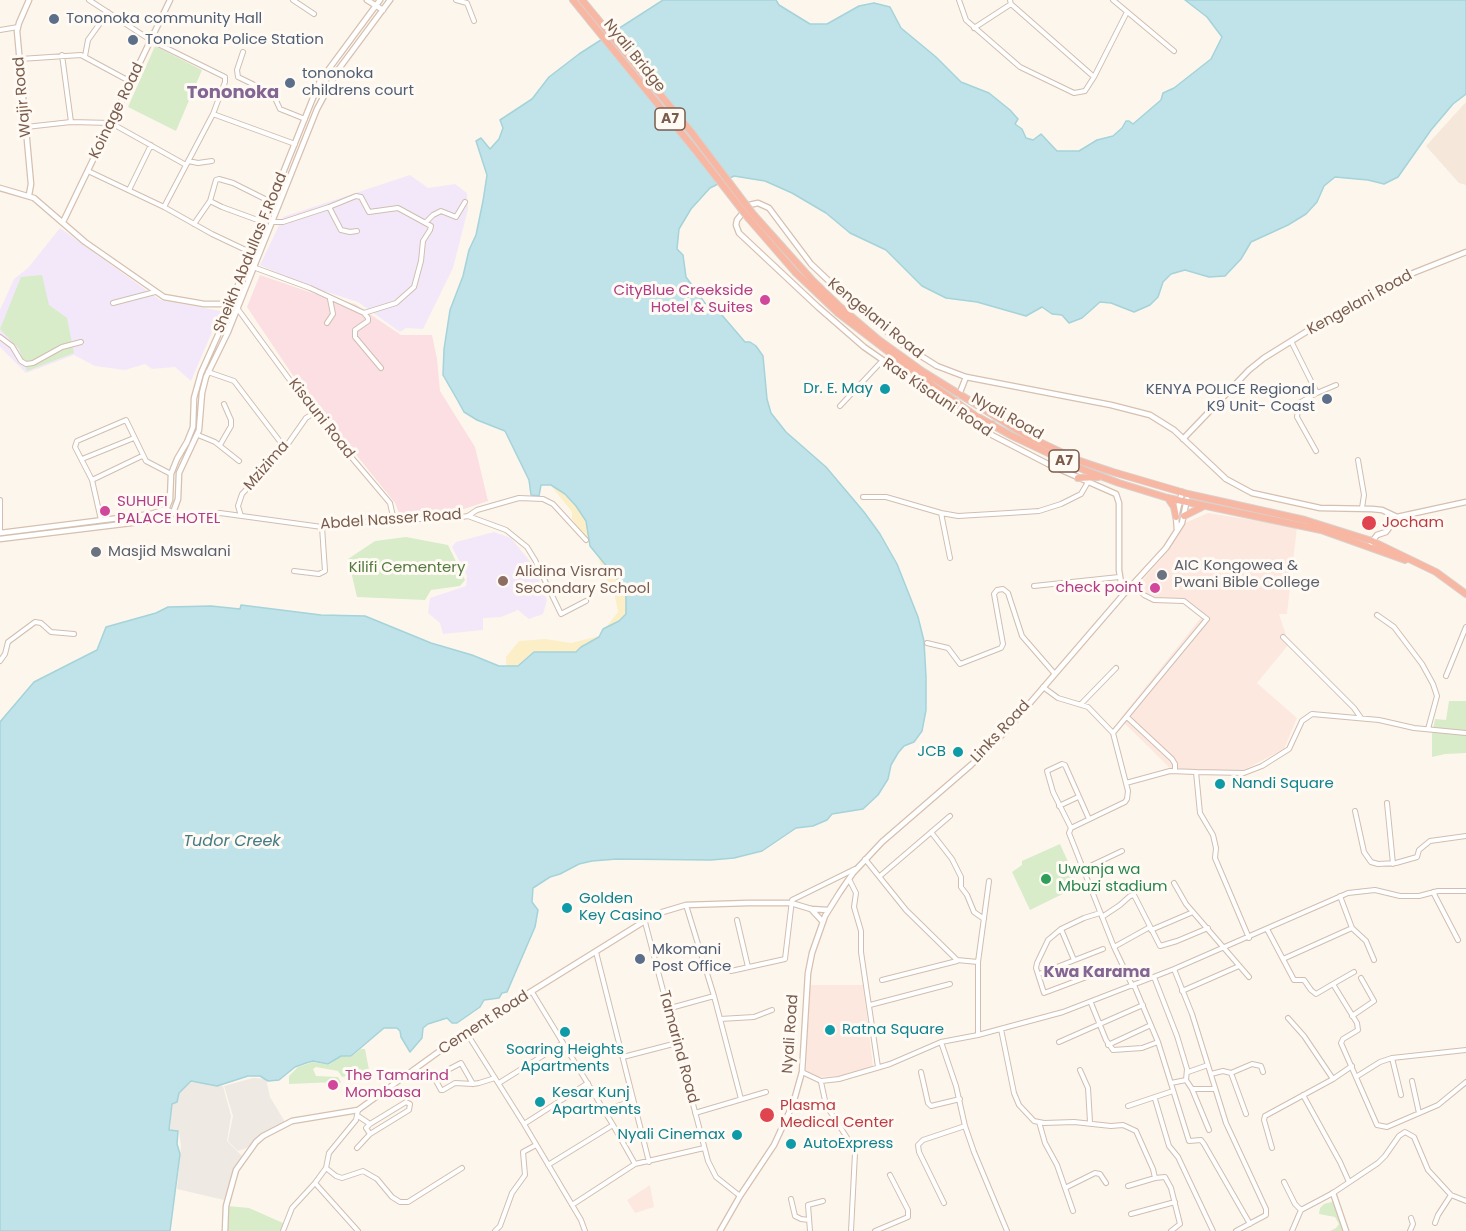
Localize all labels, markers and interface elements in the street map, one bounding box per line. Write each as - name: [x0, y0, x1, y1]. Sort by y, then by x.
- place label: Tononoka community Hall: [66, 10, 262, 28]
- marker: Tononoka community Hall: [47, 12, 61, 26]
- street label: Nyali Bridge: [599, 16, 669, 96]
- place label: Tononoka Police Station: [145, 31, 324, 49]
- marker: Tononoka Police Station: [126, 33, 140, 47]
- street label: Wajir Road: [11, 56, 35, 138]
- street label: Koinage Road: [86, 60, 148, 162]
- place label: tononoka childrens court: [302, 65, 414, 100]
- marker: tononoka childrens court: [283, 76, 297, 90]
- district label: Tononoka: [187, 82, 279, 104]
- road number: A7: [655, 108, 685, 130]
- street label: Sheikh Abdullas F.Road: [210, 170, 292, 336]
- street label: Kengelani Road: [1304, 267, 1416, 339]
- street label: Kengelani Road: [824, 275, 926, 363]
- place label: CityBlue Creekside Hotel & Suites: [614, 282, 753, 317]
- marker: CityBlue Creekside Hotel & Suites: [758, 293, 772, 307]
- street label: Ras Kisauni Road: [879, 355, 995, 441]
- street label: Kisauni Road: [284, 375, 358, 463]
- place label: Dr. E. May: [803, 380, 873, 398]
- place label: KENYA POLICE Regional K9 Unit- Coast: [1146, 381, 1315, 416]
- marker: Dr. E. May: [878, 382, 892, 396]
- street label: Nyali Road: [968, 390, 1046, 444]
- marker: KENYA POLICE Regional K9 Unit- Coast: [1320, 392, 1334, 406]
- street label: Mzizima: [241, 438, 293, 494]
- road number: A7: [1049, 450, 1079, 472]
- place label: SUHUFI PALACE HOTEL: [117, 493, 220, 528]
- marker: SUHUFI PALACE HOTEL: [98, 504, 112, 518]
- street label: Abdel Nasser Road: [320, 506, 462, 534]
- marker: Jocham: [1360, 514, 1378, 532]
- place label: Jocham: [1382, 514, 1444, 532]
- place label: Masjid Mswalani: [108, 543, 231, 561]
- marker: Masjid Mswalani: [89, 545, 103, 559]
- place label: AIC Kongowea & Pwani Bible College: [1174, 557, 1320, 592]
- park label: Kilifi Cementery: [349, 559, 465, 577]
- place label: Alidina Visram Secondary School: [515, 563, 650, 598]
- marker: AIC Kongowea & Pwani Bible College: [1155, 568, 1169, 582]
- marker: Alidina Visram Secondary School: [496, 574, 510, 588]
- place label: check point: [1056, 579, 1143, 597]
- marker: check point: [1148, 581, 1162, 595]
- street label: Links Road: [968, 697, 1034, 767]
- place label: JCB: [917, 743, 946, 761]
- marker: JCB: [951, 745, 965, 759]
- place label: Nandi Square: [1232, 775, 1334, 793]
- marker: Nandi Square: [1213, 777, 1227, 791]
- water label: Tudor Creek: [183, 832, 281, 852]
- place label: Uwanja wa Mbuzi stadium: [1058, 861, 1167, 896]
- marker: Uwanja wa Mbuzi stadium: [1039, 872, 1053, 886]
- place label: Golden Key Casino: [579, 890, 662, 925]
- marker: Golden Key Casino: [560, 901, 574, 915]
- place label: Mkomani Post Office: [652, 941, 731, 976]
- marker: Mkomani Post Office: [633, 952, 647, 966]
- district label: Kwa Karama: [1044, 963, 1150, 983]
- street label: Cement Road: [436, 987, 532, 1059]
- street label: Tamarind Road: [654, 989, 702, 1105]
- street label: Nyali Road: [779, 994, 803, 1074]
- place label: Ratna Square: [842, 1021, 944, 1039]
- marker: Ratna Square: [823, 1023, 837, 1037]
- marker: Soaring Heights Apartments: [558, 1025, 572, 1039]
- place label: Soaring Heights Apartments: [506, 1041, 624, 1076]
- place label: The Tamarind Mombasa: [345, 1067, 449, 1102]
- marker: The Tamarind Mombasa: [326, 1078, 340, 1092]
- place label: Kesar Kunj Apartments: [552, 1084, 641, 1119]
- marker: Kesar Kunj Apartments: [533, 1095, 547, 1109]
- place label: Plasma Medical Center: [780, 1097, 894, 1132]
- marker: Plasma Medical Center: [758, 1106, 776, 1124]
- place label: Nyali Cinemax: [618, 1126, 725, 1144]
- marker: Nyali Cinemax: [730, 1128, 744, 1142]
- place label: AutoExpress: [803, 1135, 893, 1153]
- marker: AutoExpress: [784, 1137, 798, 1151]

